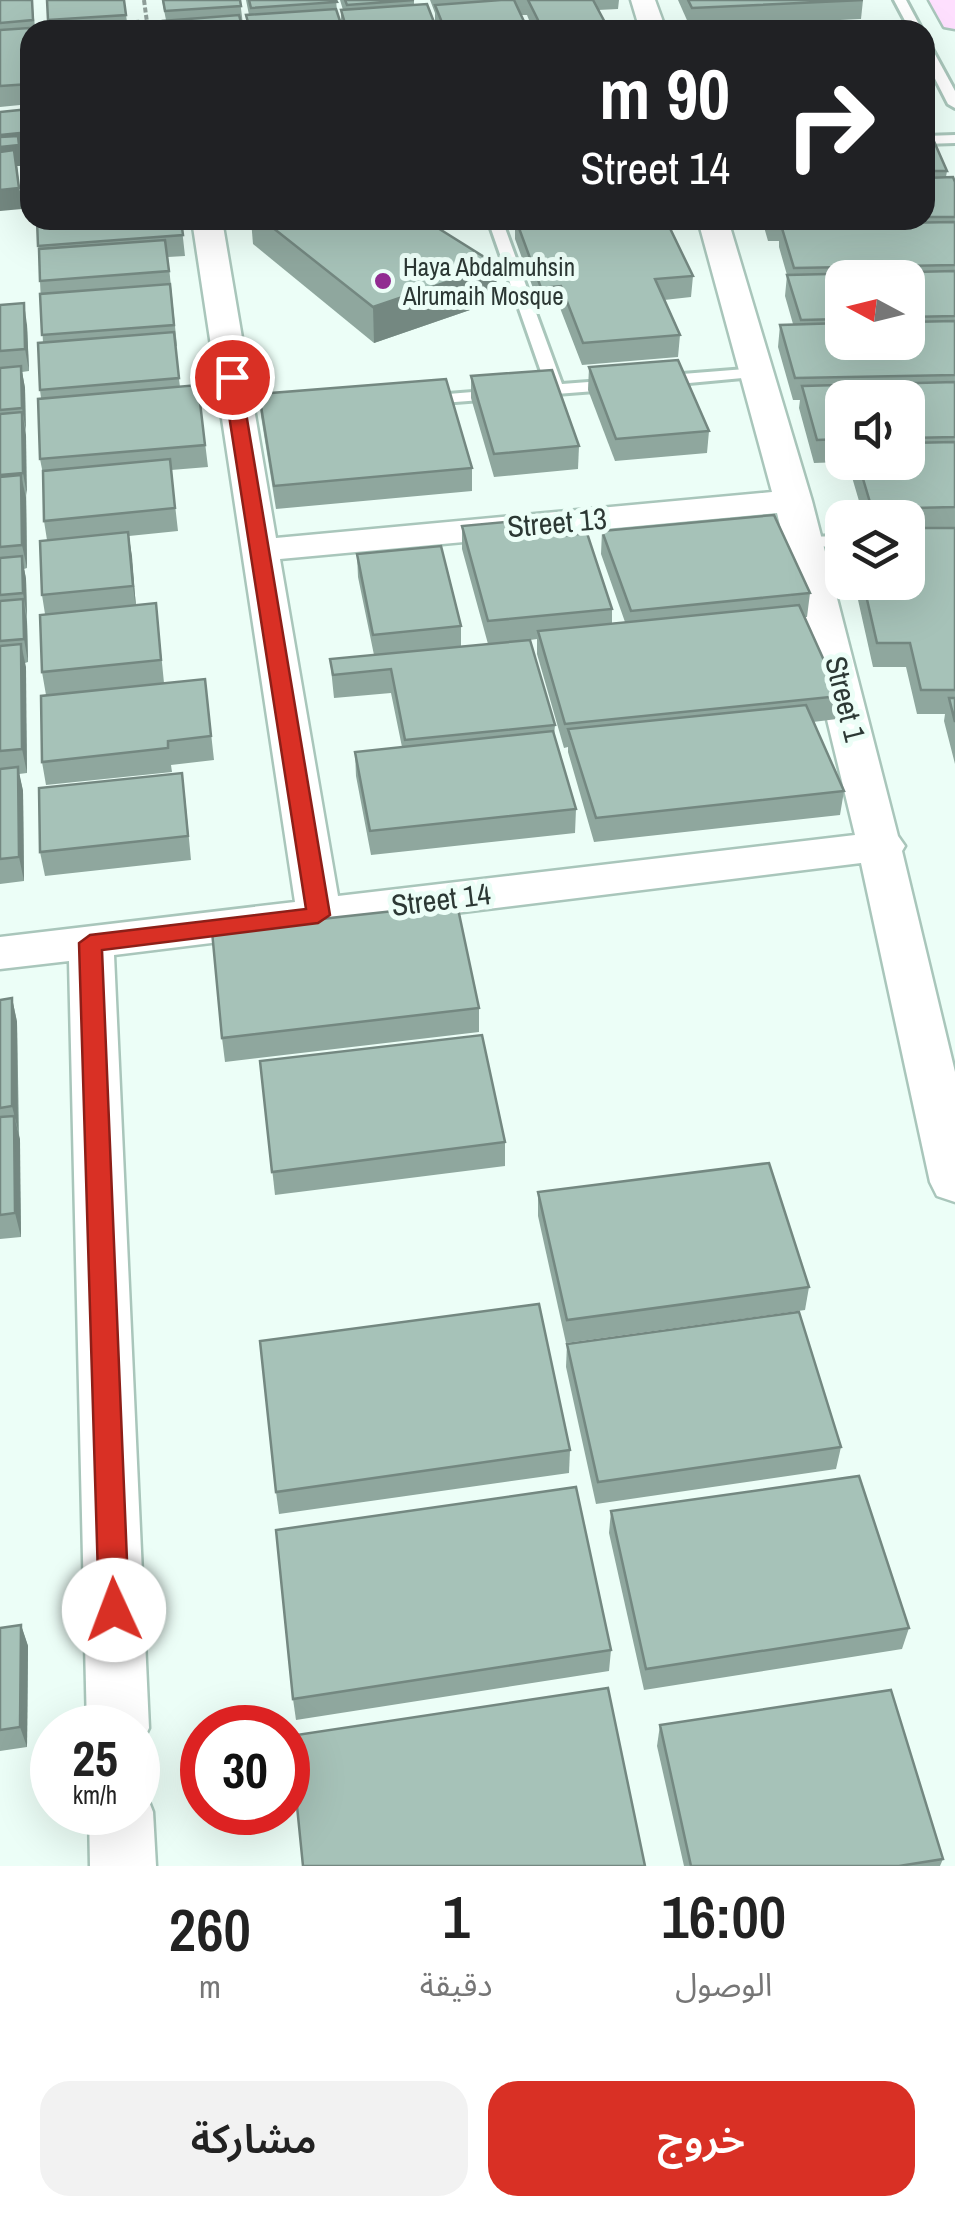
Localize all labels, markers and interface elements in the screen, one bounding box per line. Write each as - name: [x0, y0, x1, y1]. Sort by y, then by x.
- text: 90 m: [599, 47, 730, 141]
- icon: right: [765, 60, 895, 190]
- text: Street 14: [580, 137, 730, 198]
- place label: Haya Abdalmuhsin Alrumaih Mosque: [402, 250, 575, 313]
- north arrow: [825, 260, 925, 360]
- map controls: [825, 260, 925, 600]
- marker: Haya Abdalmuhsin Alrumaih Mosque: [372, 270, 394, 292]
- pin: [190, 335, 275, 420]
- icon: arrive: [205, 350, 260, 405]
- button: sound: [825, 380, 925, 480]
- street label: Street 13: [505, 498, 608, 546]
- button: layers: [825, 500, 925, 600]
- street label: Street 1: [816, 652, 876, 746]
- street label: Street 14: [389, 873, 493, 925]
- position arrow: [62, 1558, 166, 1662]
- speed limit sign: 30: [180, 1705, 310, 1835]
- text: 25: [72, 1724, 118, 1792]
- text: km/h: [73, 1778, 117, 1812]
- text: 1: [442, 1876, 470, 1957]
- text: 16:00: [661, 1876, 786, 1957]
- text: 260: [169, 1889, 251, 1970]
- text: دقيقة: [420, 1963, 493, 2006]
- text: الوصول: [675, 1963, 772, 2006]
- text: m: [199, 1965, 221, 2008]
- button: مشاركة: [40, 2081, 468, 2196]
- button: خروج: [488, 2081, 915, 2196]

